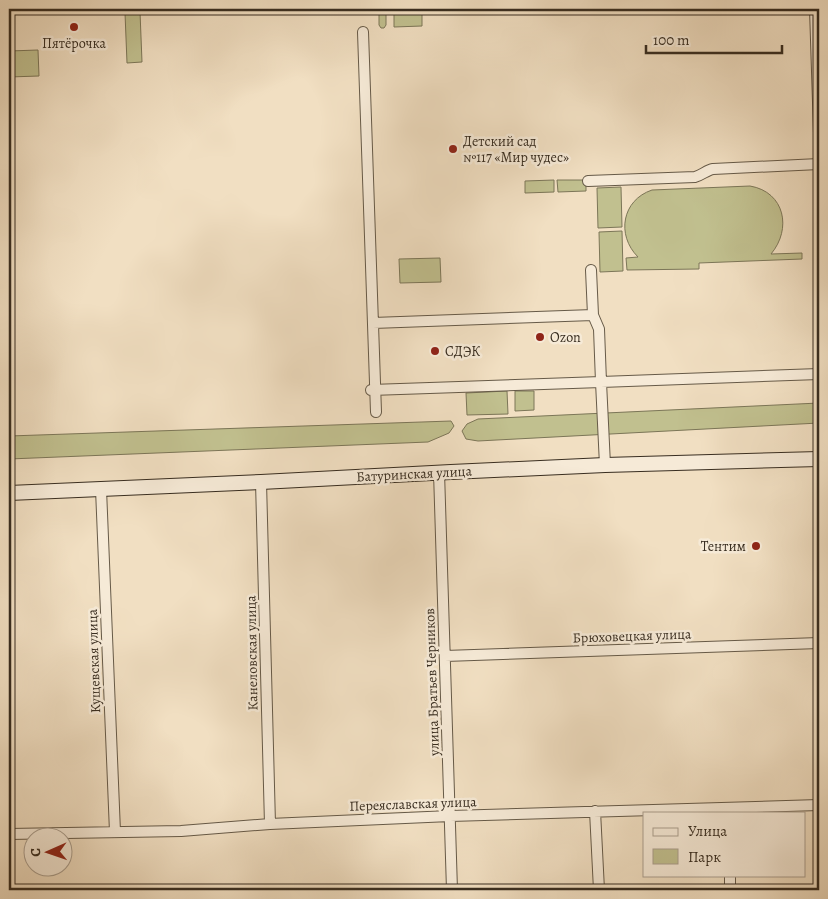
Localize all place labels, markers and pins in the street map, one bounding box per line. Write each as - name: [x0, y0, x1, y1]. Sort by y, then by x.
- marker: Пятёрочка: [68, 21, 80, 33]
- place label: Пятёрочка: [42, 34, 106, 53]
- place label: Детский сад №117 «Мир чудес»: [463, 132, 569, 167]
- marker: Детский сад №117 «Мир чудес»: [447, 143, 459, 155]
- place label: Ozon: [550, 328, 581, 347]
- marker: Ozon: [534, 331, 546, 343]
- place label: СДЭК: [445, 342, 480, 361]
- marker: СДЭК: [429, 345, 441, 357]
- place label: Тентим: [701, 537, 746, 556]
- marker: Тентим: [750, 540, 762, 552]

